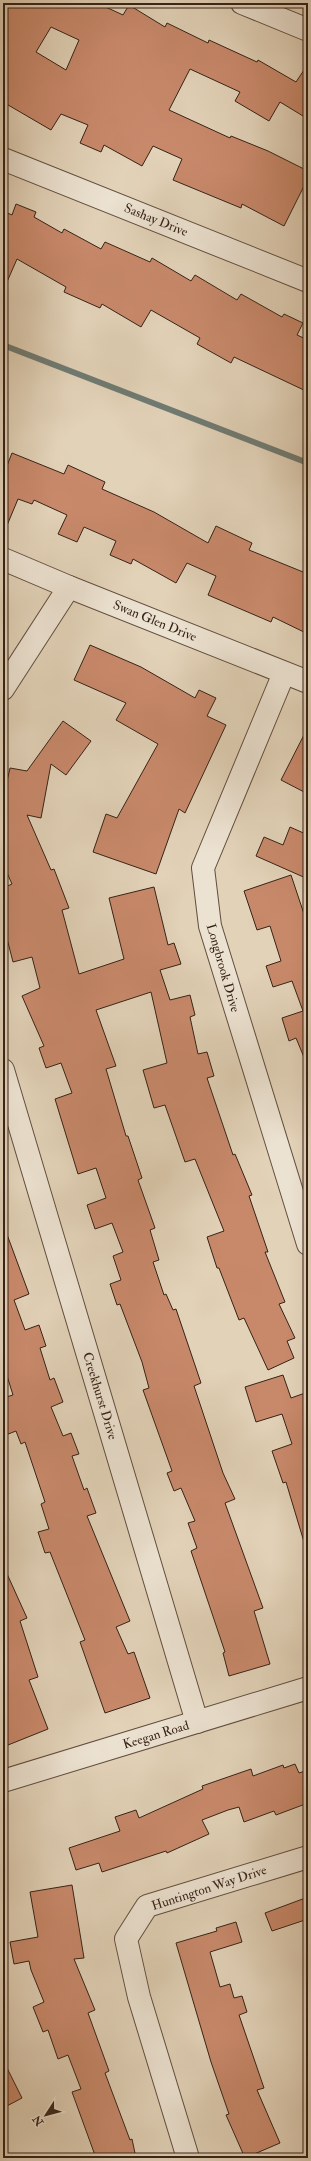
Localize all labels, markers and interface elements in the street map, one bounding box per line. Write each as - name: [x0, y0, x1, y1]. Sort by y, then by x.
- street label: Sashay Drive: [121, 200, 191, 241]
- street label: Swan Glen Drive: [111, 597, 200, 645]
- street label: Longbrook Drive: [203, 922, 243, 1015]
- street label: Creekhurst Drive: [79, 1350, 121, 1442]
- street label: Keegan Road: [121, 1717, 191, 1753]
- street label: Huntington Way Drive: [149, 1862, 269, 1915]
- north arrow: [26, 2095, 66, 2135]
- text: N: [29, 2112, 47, 2129]

